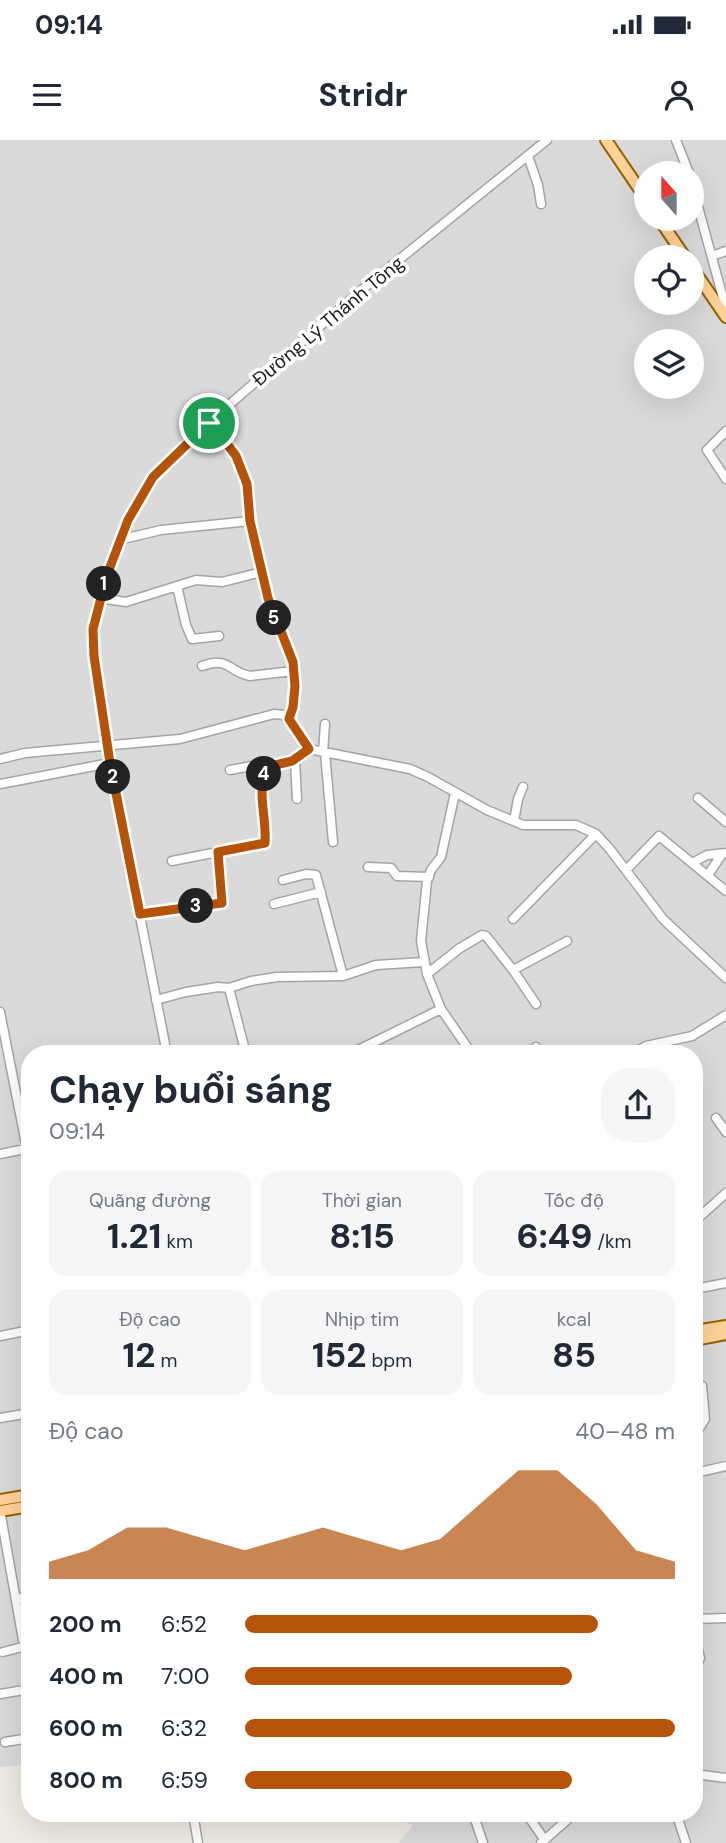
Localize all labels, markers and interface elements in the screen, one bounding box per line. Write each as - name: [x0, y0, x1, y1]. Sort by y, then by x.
- text: 09:14: [35, 8, 103, 42]
- text: Stridr: [318, 74, 408, 116]
- icon: menu: [28, 76, 66, 114]
- icon: person: [660, 76, 698, 114]
- north arrow: [634, 161, 704, 231]
- map controls: [634, 161, 704, 399]
- button: locate: [634, 245, 704, 315]
- street label: Đường Lý Thánh Tông: [247, 250, 409, 392]
- button: layers: [634, 329, 704, 399]
- pin: [179, 393, 239, 453]
- icon: arrive: [190, 404, 228, 442]
- pin: 1: [86, 566, 122, 602]
- text: 1: [100, 571, 107, 596]
- pin: 5: [256, 601, 292, 636]
- text: 5: [268, 605, 279, 630]
- pin: 4: [246, 756, 282, 792]
- pin: 2: [96, 760, 130, 794]
- text: 4: [257, 761, 270, 786]
- text: 2: [107, 764, 118, 789]
- pin: 3: [178, 888, 214, 924]
- text: 3: [190, 893, 201, 918]
- text: Chạy buổi sáng: [49, 1065, 333, 1115]
- button: share: [601, 1068, 675, 1142]
- text: 09:14: [49, 1116, 105, 1146]
- text: Quãng đường: [89, 1188, 211, 1213]
- text: Thời gian: [322, 1188, 402, 1213]
- text: Tốc độ: [544, 1188, 604, 1213]
- text: 1.21: [107, 1213, 161, 1259]
- text: 8:15: [329, 1213, 395, 1259]
- text: 6:49: [516, 1213, 593, 1259]
- text: km: [161, 1229, 193, 1254]
- text: /km: [593, 1229, 632, 1254]
- text: Độ cao: [119, 1307, 181, 1332]
- text: Nhịp tim: [325, 1307, 399, 1332]
- text: kcal: [557, 1307, 591, 1332]
- text: 12: [123, 1332, 155, 1378]
- text: 152: [312, 1332, 366, 1378]
- text: 85: [552, 1332, 596, 1378]
- text: m: [155, 1348, 177, 1373]
- text: bpm: [366, 1348, 412, 1373]
- text: Độ cao: [49, 1416, 124, 1446]
- text: 40–48 m: [575, 1416, 675, 1446]
- text: 200 m: [49, 1609, 122, 1639]
- text: 6:52: [161, 1609, 207, 1639]
- text: 400 m: [49, 1661, 123, 1691]
- text: 7:00: [161, 1661, 209, 1691]
- text: 600 m: [49, 1713, 123, 1743]
- text: 6:32: [161, 1713, 207, 1743]
- text: 800 m: [49, 1765, 123, 1795]
- text: 6:59: [161, 1765, 208, 1795]

